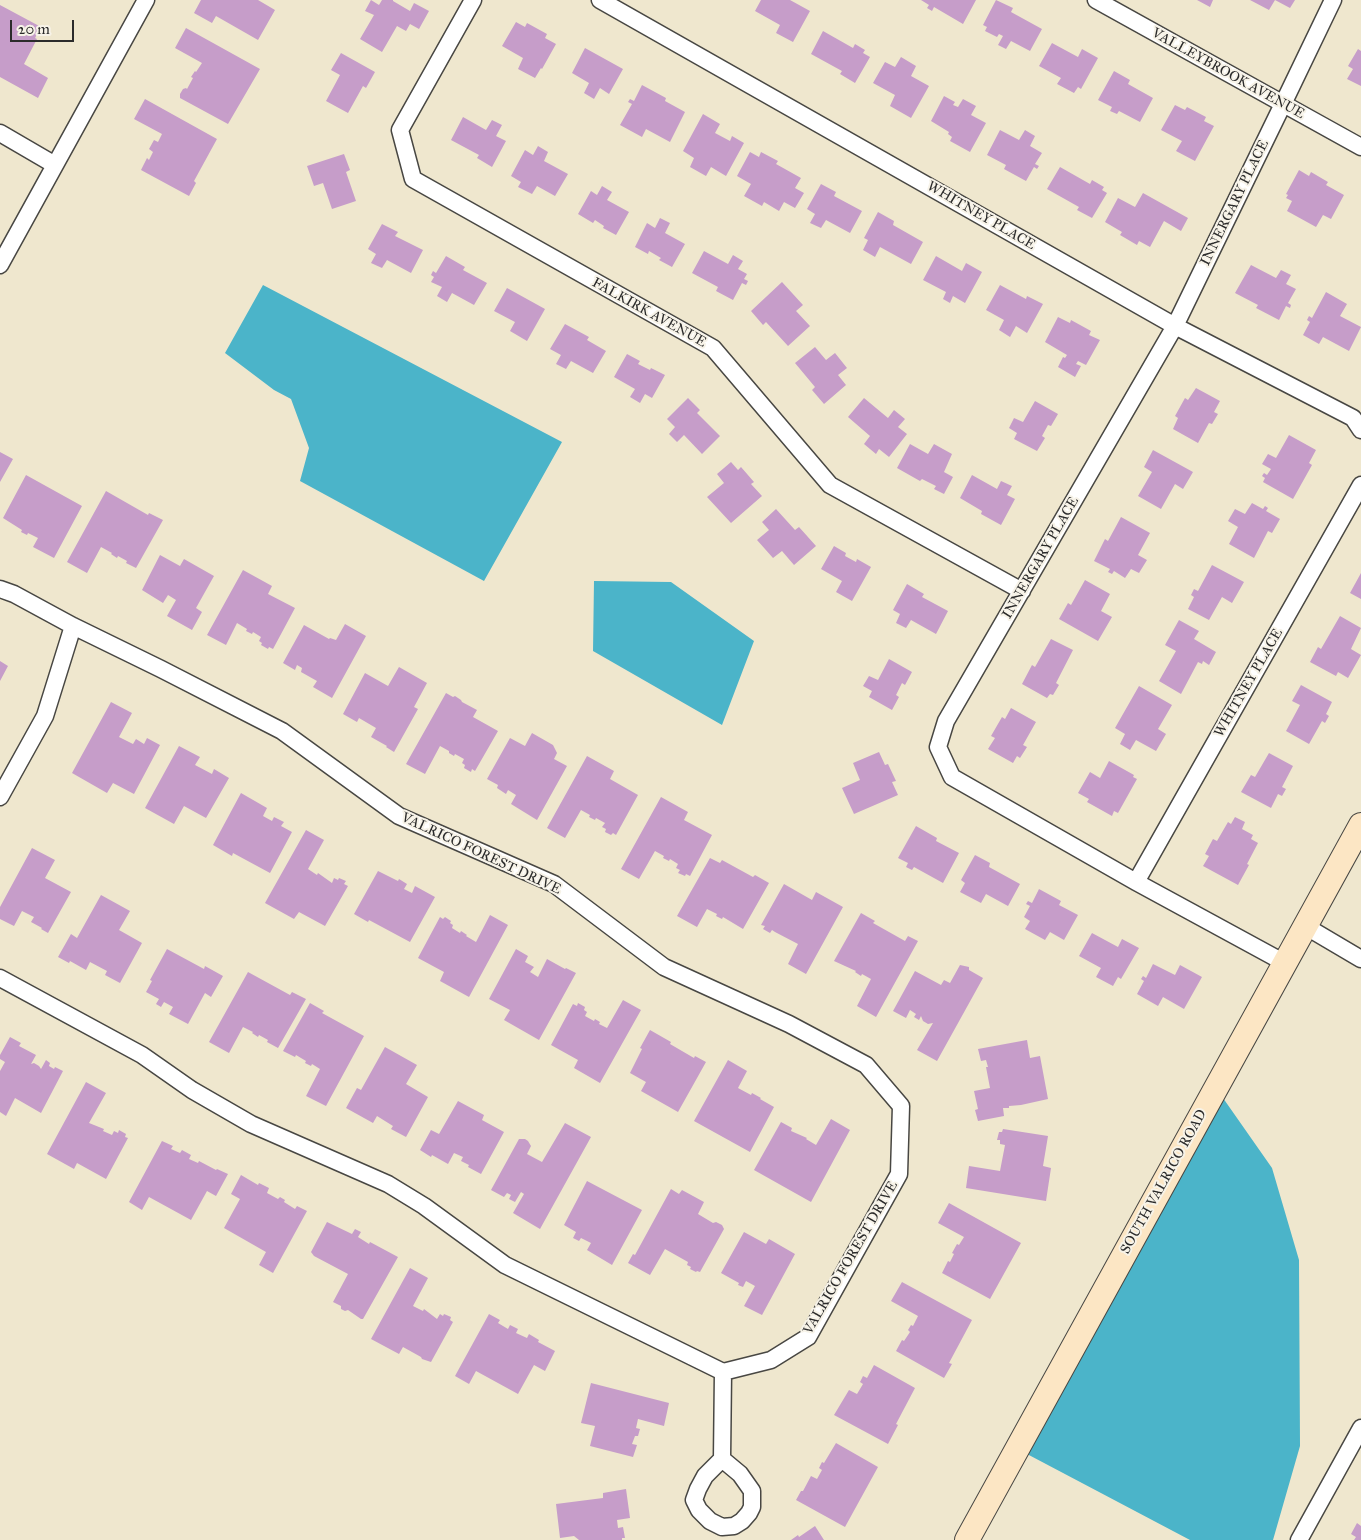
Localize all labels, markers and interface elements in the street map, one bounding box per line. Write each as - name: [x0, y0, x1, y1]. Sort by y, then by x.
- scale bar: [12, 10, 76, 42]
- text: 20 m: [18, 20, 50, 38]
- street label: VALLEYBROOK AVENUE: [1149, 25, 1307, 123]
- street label: INNERGARY PLACE: [1197, 137, 1273, 269]
- street label: WHITNEY PLACE: [924, 178, 1038, 254]
- street label: FALKIRK AVENUE: [589, 275, 709, 351]
- street label: INNERGARY PLACE: [999, 494, 1083, 622]
- street label: WHITNEY PLACE: [1211, 626, 1287, 740]
- street label: VALRICO FOREST DRIVE: [398, 810, 564, 898]
- street label: SOUTH VALRICO ROAD: [1117, 1107, 1211, 1257]
- street label: VALRICO FOREST DRIVE: [800, 1178, 902, 1338]

